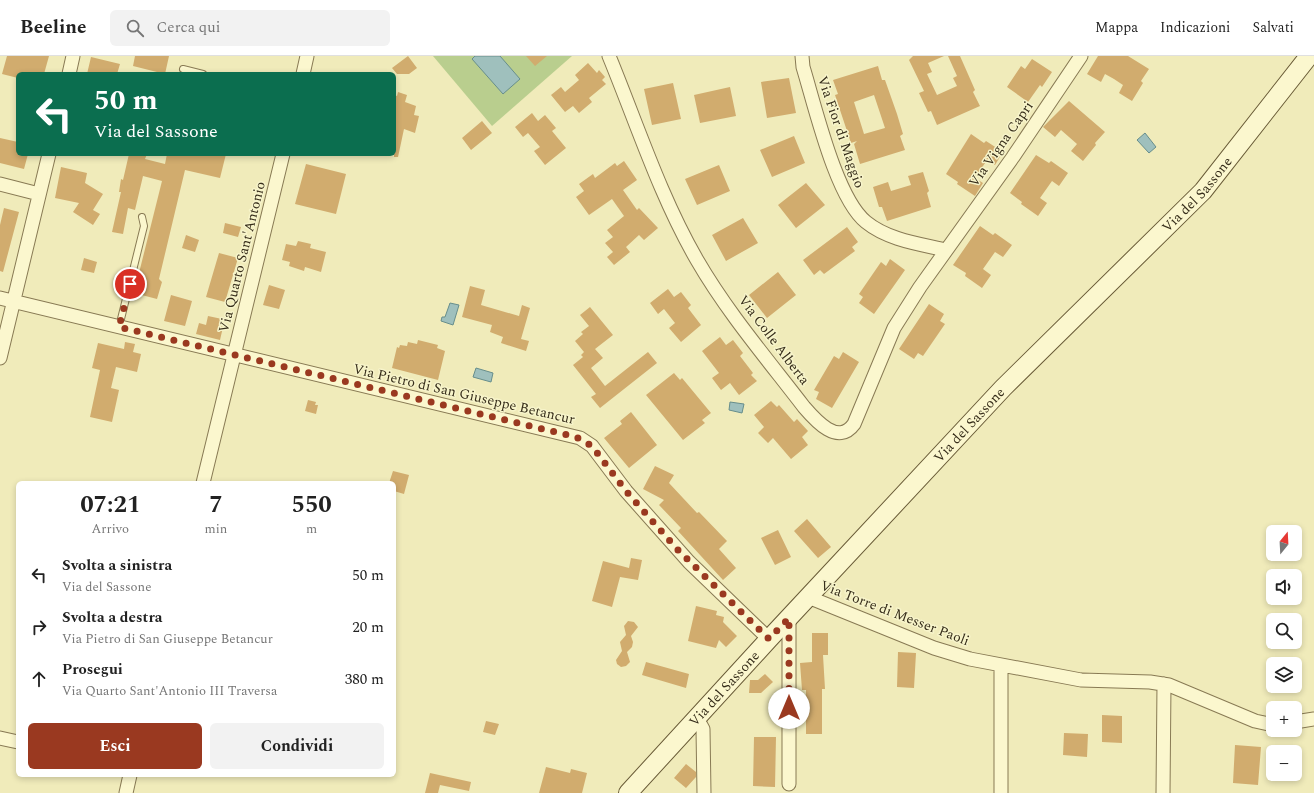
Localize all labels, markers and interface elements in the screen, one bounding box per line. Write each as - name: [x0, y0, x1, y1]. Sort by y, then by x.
- search box: [110, 10, 390, 46]
- text: Beeline: [20, 13, 86, 42]
- text: Cerca qui: [156, 16, 220, 39]
- icon: search: [124, 17, 146, 39]
- text: Mappa: [1095, 17, 1138, 38]
- text: Indicazioni: [1160, 17, 1230, 38]
- text: Salvati: [1252, 17, 1294, 38]
- street label: Via Fior di Maggio: [812, 73, 870, 191]
- text: 50 m: [94, 79, 158, 122]
- icon: left: [28, 88, 80, 140]
- street label: Via Vigna Capri: [964, 97, 1038, 191]
- text: Via del Sassone: [94, 118, 218, 145]
- street label: Via del Sassone: [1157, 152, 1237, 237]
- street label: Via Quarto Sant'Antonio: [213, 179, 271, 335]
- pin: [113, 267, 147, 301]
- icon: arrive: [119, 273, 141, 295]
- street label: Via Colle Alberta: [733, 291, 815, 390]
- street label: Via Pietro di San Giuseppe Betancur: [351, 358, 577, 430]
- street label: Via del Sassone: [928, 382, 1010, 467]
- text: 07:21: [80, 487, 140, 523]
- text: 7: [209, 487, 223, 523]
- text: 550: [291, 487, 332, 523]
- text: Arrivo: [92, 519, 129, 539]
- text: min: [205, 519, 227, 539]
- text: m: [306, 519, 317, 539]
- north arrow: [1266, 525, 1302, 561]
- map controls: [1266, 525, 1302, 781]
- text: Svolta a sinistra: [62, 554, 172, 577]
- icon: left: [28, 564, 50, 586]
- text: 50 m: [352, 564, 384, 587]
- button: sound: [1266, 569, 1302, 605]
- street label: Via Torre di Messer Paoli: [817, 575, 973, 651]
- text: Via del Sassone: [62, 577, 151, 597]
- text: Svolta a destra: [62, 606, 163, 629]
- button: search: [1266, 613, 1302, 649]
- icon: right: [28, 616, 50, 638]
- text: 20 m: [352, 616, 384, 639]
- text: Via Pietro di San Giuseppe Betancur: [62, 629, 273, 649]
- street label: Via del Sassone: [684, 645, 764, 731]
- button: layers: [1266, 657, 1302, 693]
- text: Prosegui: [62, 658, 123, 681]
- icon: ahead: [28, 668, 50, 690]
- text: 380 m: [345, 668, 384, 691]
- text: Via Quarto Sant'Antonio III Traversa: [62, 681, 277, 701]
- position arrow: [768, 687, 810, 729]
- button: +: [1266, 701, 1302, 737]
- button: Esci: [28, 723, 202, 769]
- button: Condividi: [210, 723, 384, 769]
- button: −: [1266, 745, 1302, 781]

